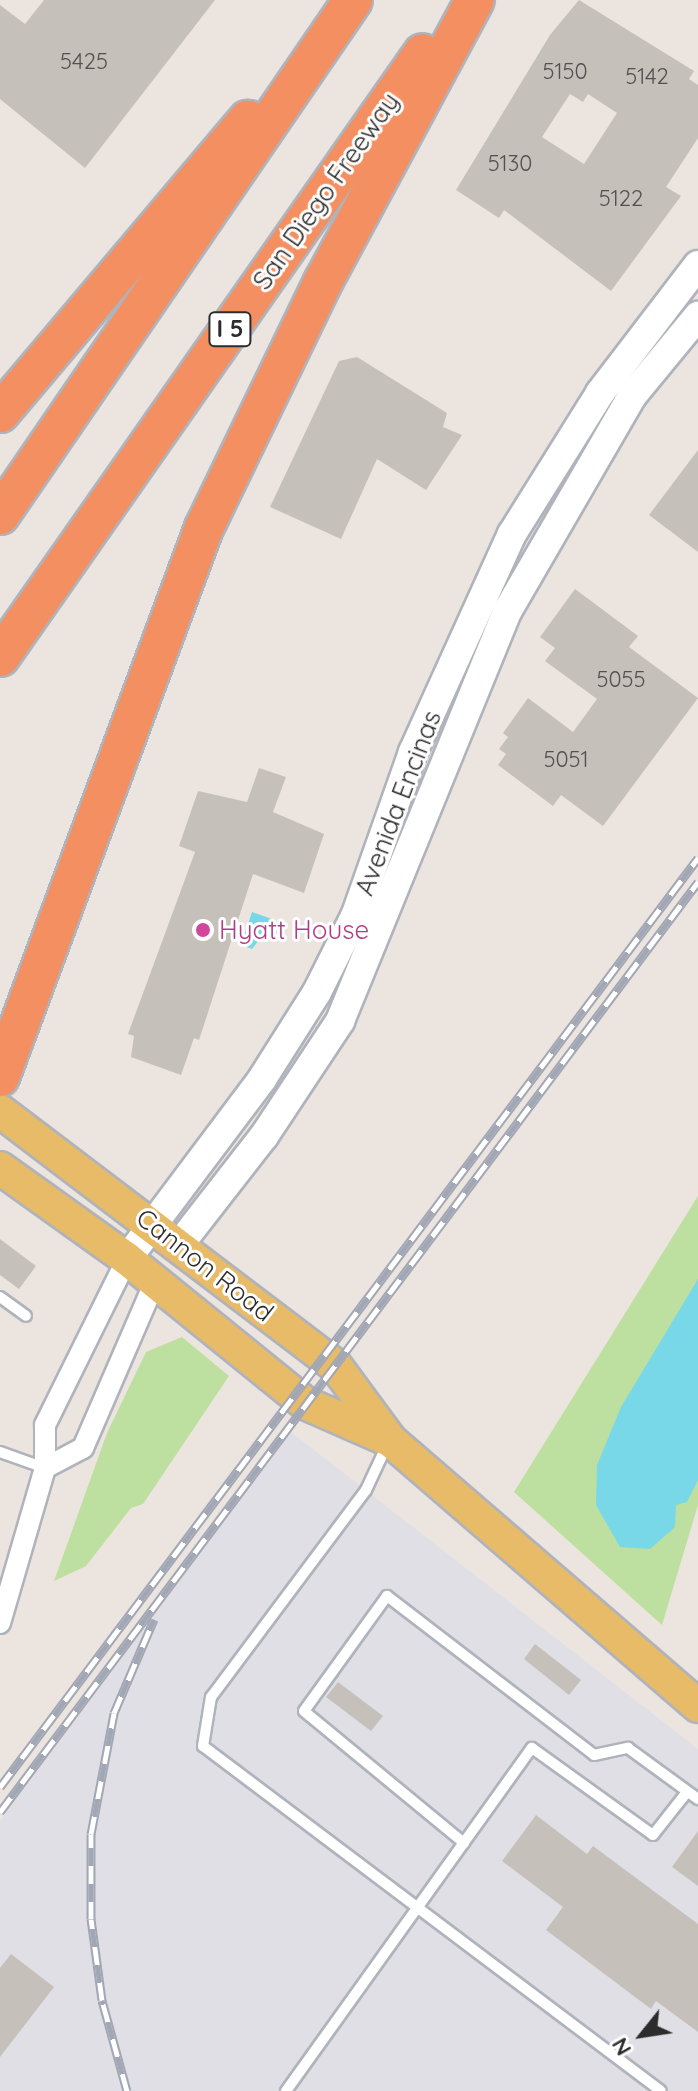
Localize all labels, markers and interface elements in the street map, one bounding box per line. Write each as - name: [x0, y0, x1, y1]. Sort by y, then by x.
- house number: 5425: [60, 49, 108, 75]
- house number: 5150: [542, 59, 588, 85]
- house number: 5142: [625, 64, 669, 90]
- street label: San Diego Freeway: [246, 86, 406, 296]
- house number: 5130: [488, 151, 532, 177]
- house number: 5122: [599, 186, 643, 212]
- road number: I 5: [208, 309, 252, 349]
- house number: 5055: [596, 667, 646, 693]
- street label: Avenida Encinas: [348, 706, 448, 900]
- house number: 5051: [543, 747, 589, 773]
- place label: Hyatt House: [219, 914, 369, 946]
- marker: Hyatt House: [194, 921, 212, 939]
- street label: Cannon Road: [130, 1202, 280, 1328]
- north arrow: [602, 1995, 682, 2075]
- text: N: [605, 2033, 637, 2061]

